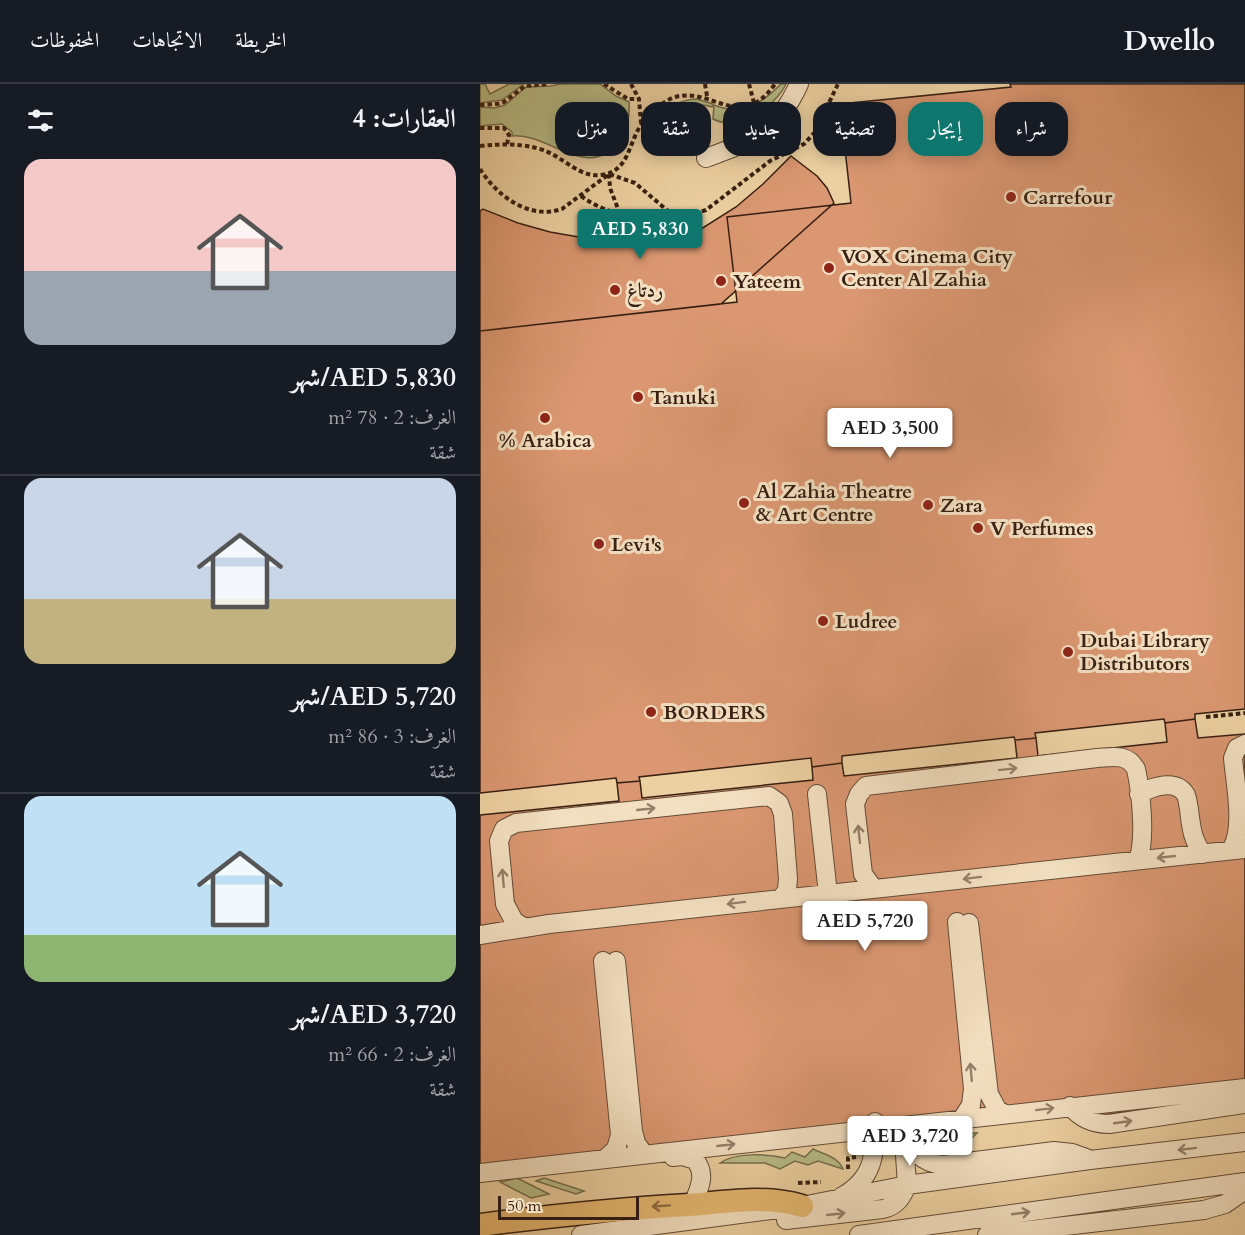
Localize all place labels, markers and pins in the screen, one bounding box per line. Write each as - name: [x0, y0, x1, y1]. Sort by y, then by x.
- place label: Carrefour: [1023, 184, 1113, 211]
- marker: Carrefour: [1004, 190, 1018, 204]
- pin: AED 5,830: [571, 209, 709, 260]
- place label: VOX Cinema City Center Al Zahia: [841, 243, 1014, 293]
- marker: VOX Cinema City Center Al Zahia: [822, 261, 836, 275]
- place label: Yateem: [733, 268, 802, 295]
- marker: Yateem: [714, 274, 728, 288]
- place label: ردتاغ: [627, 277, 663, 307]
- marker: ردتاغ: [608, 283, 622, 297]
- place label: Tanuki: [650, 384, 716, 411]
- marker: Tanuki: [631, 390, 645, 404]
- pin: AED 3,500: [821, 408, 959, 459]
- marker: % Arabica: [538, 411, 552, 425]
- place label: % Arabica: [498, 427, 592, 454]
- place label: Al Zahia Theatre & Art Centre: [756, 478, 912, 528]
- place label: Zara: [940, 492, 983, 519]
- marker: Al Zahia Theatre & Art Centre: [737, 496, 751, 510]
- marker: Zara: [921, 498, 935, 512]
- place label: V Perfumes: [990, 515, 1094, 542]
- marker: V Perfumes: [971, 521, 985, 535]
- place label: Levi's: [611, 531, 662, 558]
- marker: Levi's: [592, 537, 606, 551]
- place label: Ludree: [835, 608, 897, 635]
- marker: Ludree: [816, 614, 830, 628]
- place label: Dubai Library Distributors: [1080, 627, 1211, 677]
- marker: Dubai Library Distributors: [1061, 645, 1075, 659]
- place label: BORDERS: [663, 699, 765, 726]
- marker: BORDERS: [644, 705, 658, 719]
- pin: AED 5,720: [796, 901, 934, 952]
- pin: AED 3,720: [841, 1116, 979, 1167]

